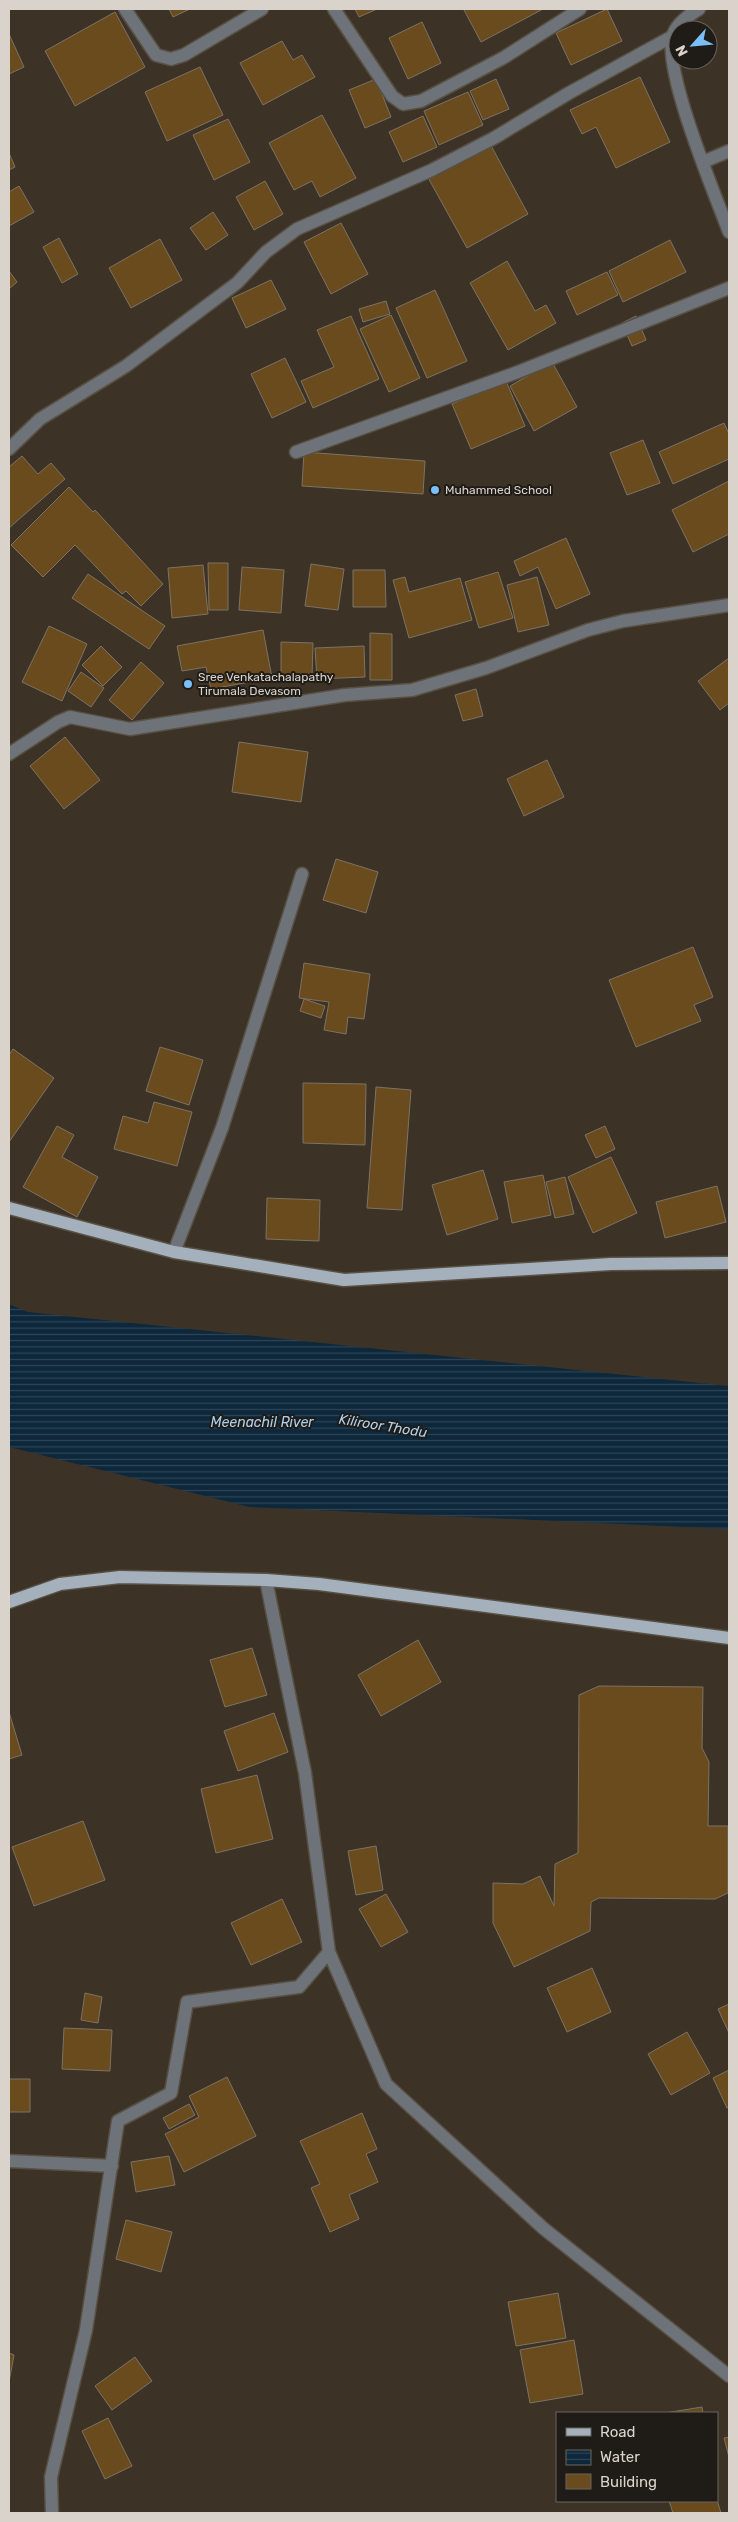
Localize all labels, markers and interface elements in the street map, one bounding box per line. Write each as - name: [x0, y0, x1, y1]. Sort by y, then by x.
- north arrow: [668, 20, 718, 70]
- text: N: [672, 42, 692, 59]
- place label: Muhammed School: [445, 483, 552, 497]
- marker: Muhammed School: [429, 484, 441, 496]
- place label: Sree Venkatachalapathy Tirumala Devasom: [198, 670, 334, 698]
- marker: Sree Venkatachalapathy Tirumala Devasom: [182, 678, 194, 690]
- water label: Kiliroor Thodu: [338, 1411, 429, 1441]
- water label: Meenachil River: [210, 1414, 314, 1431]
- legend: [556, 2412, 718, 2502]
- text: Road: [600, 2423, 636, 2441]
- text: Water: [600, 2448, 640, 2466]
- text: Building: [600, 2473, 657, 2491]

